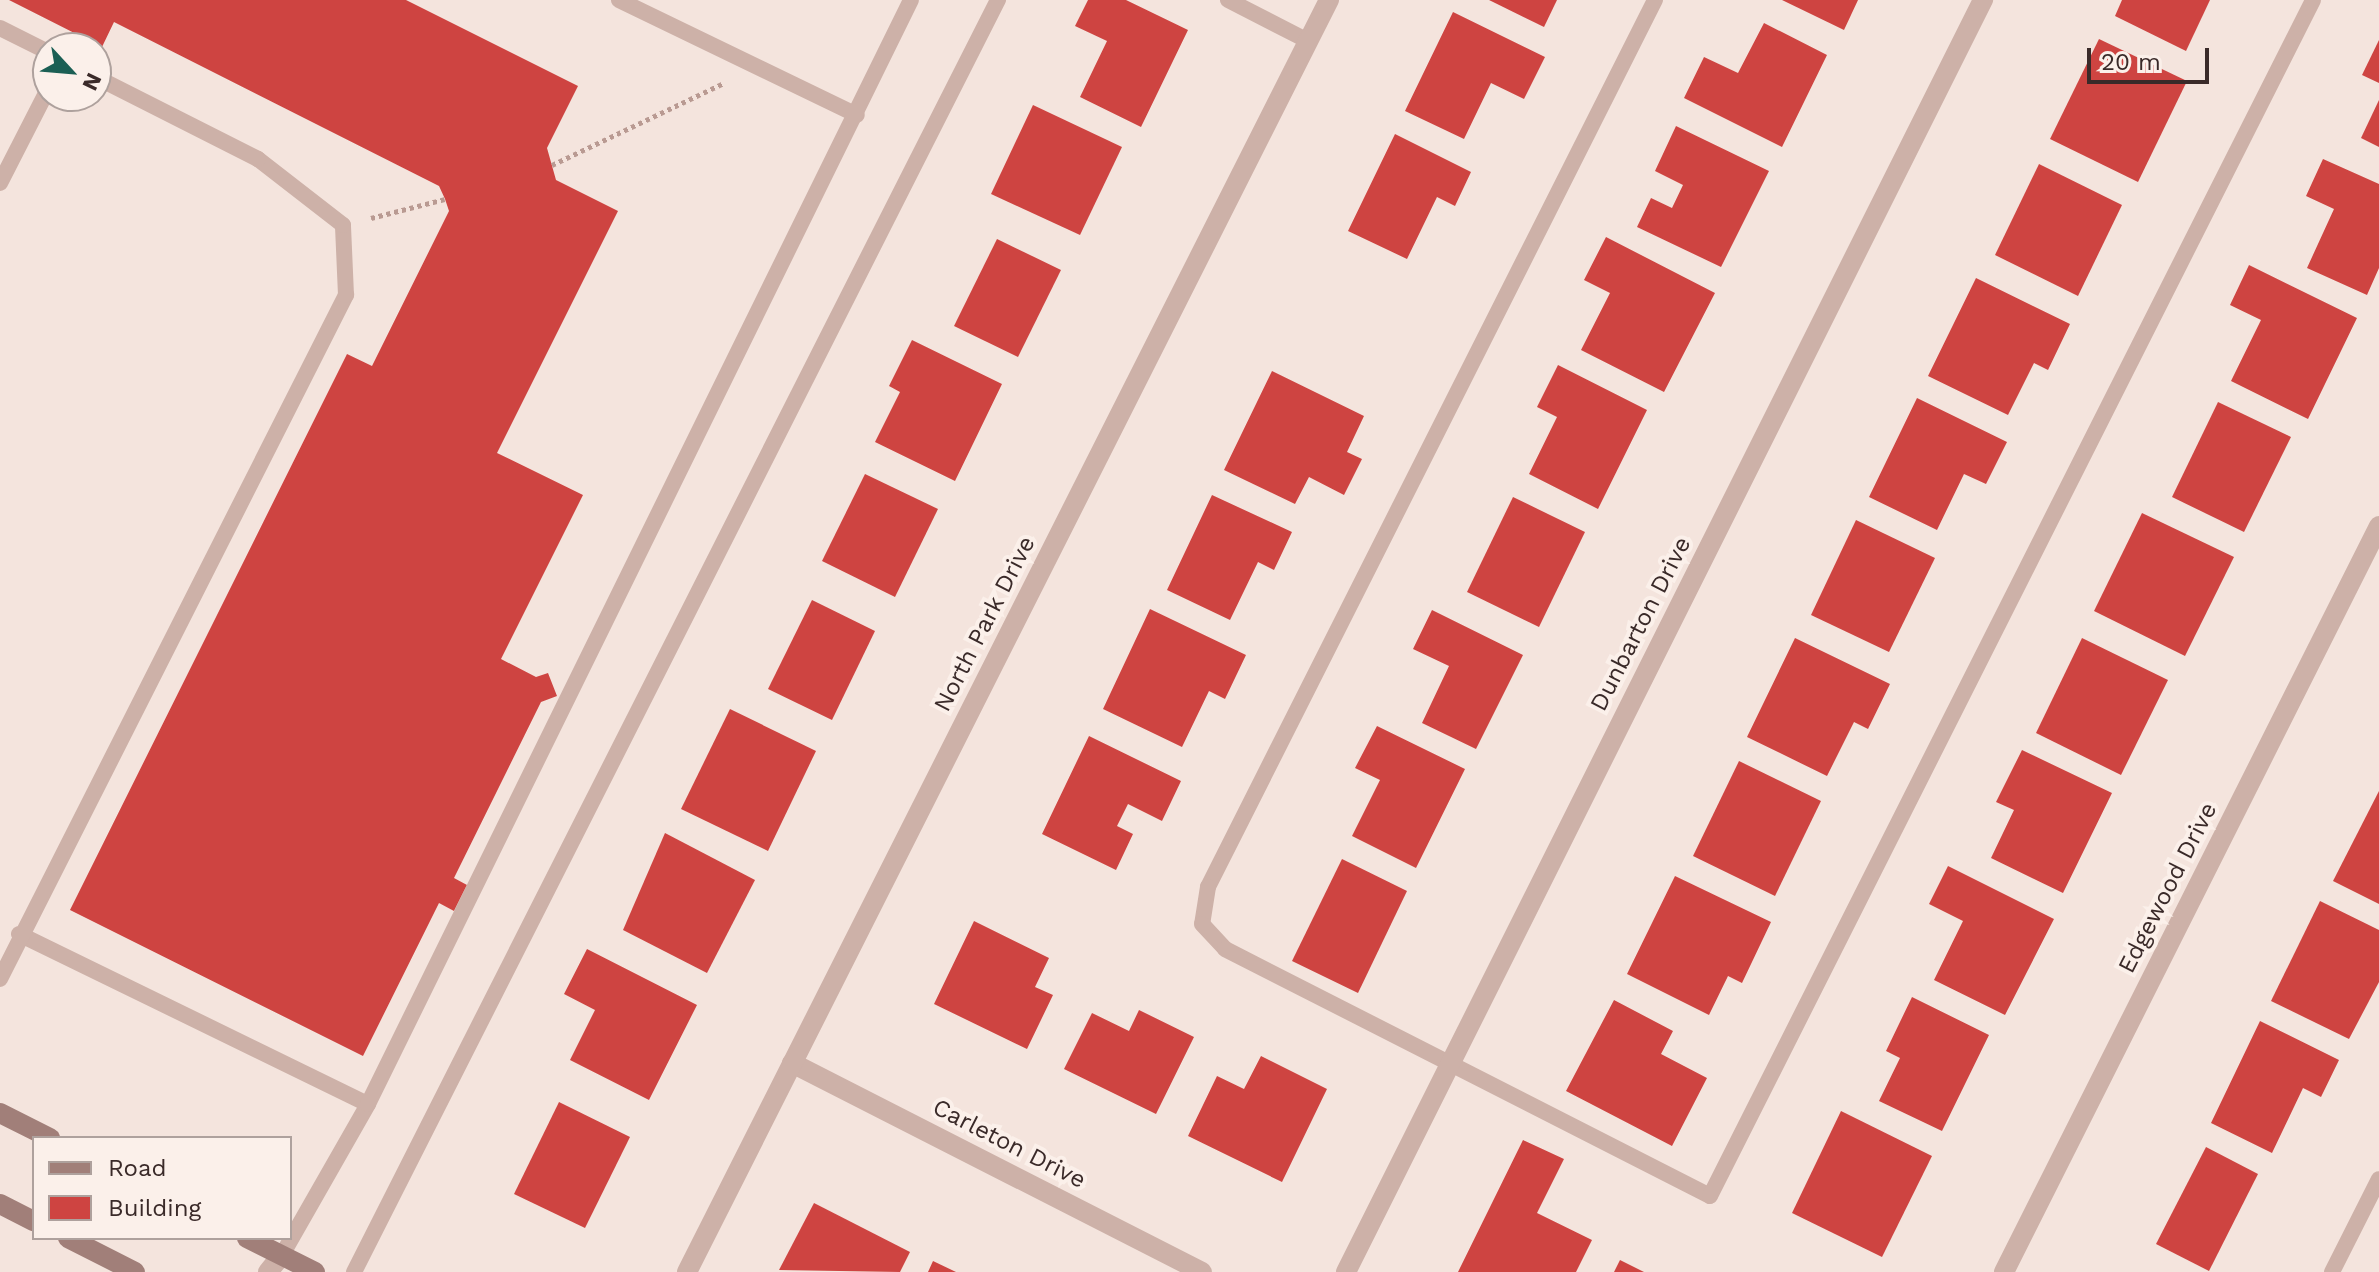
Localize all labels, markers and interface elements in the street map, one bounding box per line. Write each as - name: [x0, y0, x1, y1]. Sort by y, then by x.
- north arrow: [32, 32, 112, 112]
- scale bar: [2091, 32, 2213, 82]
- text: 20 m: [2101, 48, 2161, 76]
- text: N: [77, 69, 107, 95]
- street label: North Park Drive: [928, 531, 1042, 717]
- street label: Dunbarton Drive: [1585, 532, 1697, 716]
- street label: Edgewood Drive: [2113, 798, 2223, 978]
- street label: Carleton Drive: [928, 1093, 1090, 1195]
- legend: [32, 1136, 292, 1240]
- text: Road: [108, 1154, 167, 1182]
- text: Building: [108, 1194, 201, 1222]

